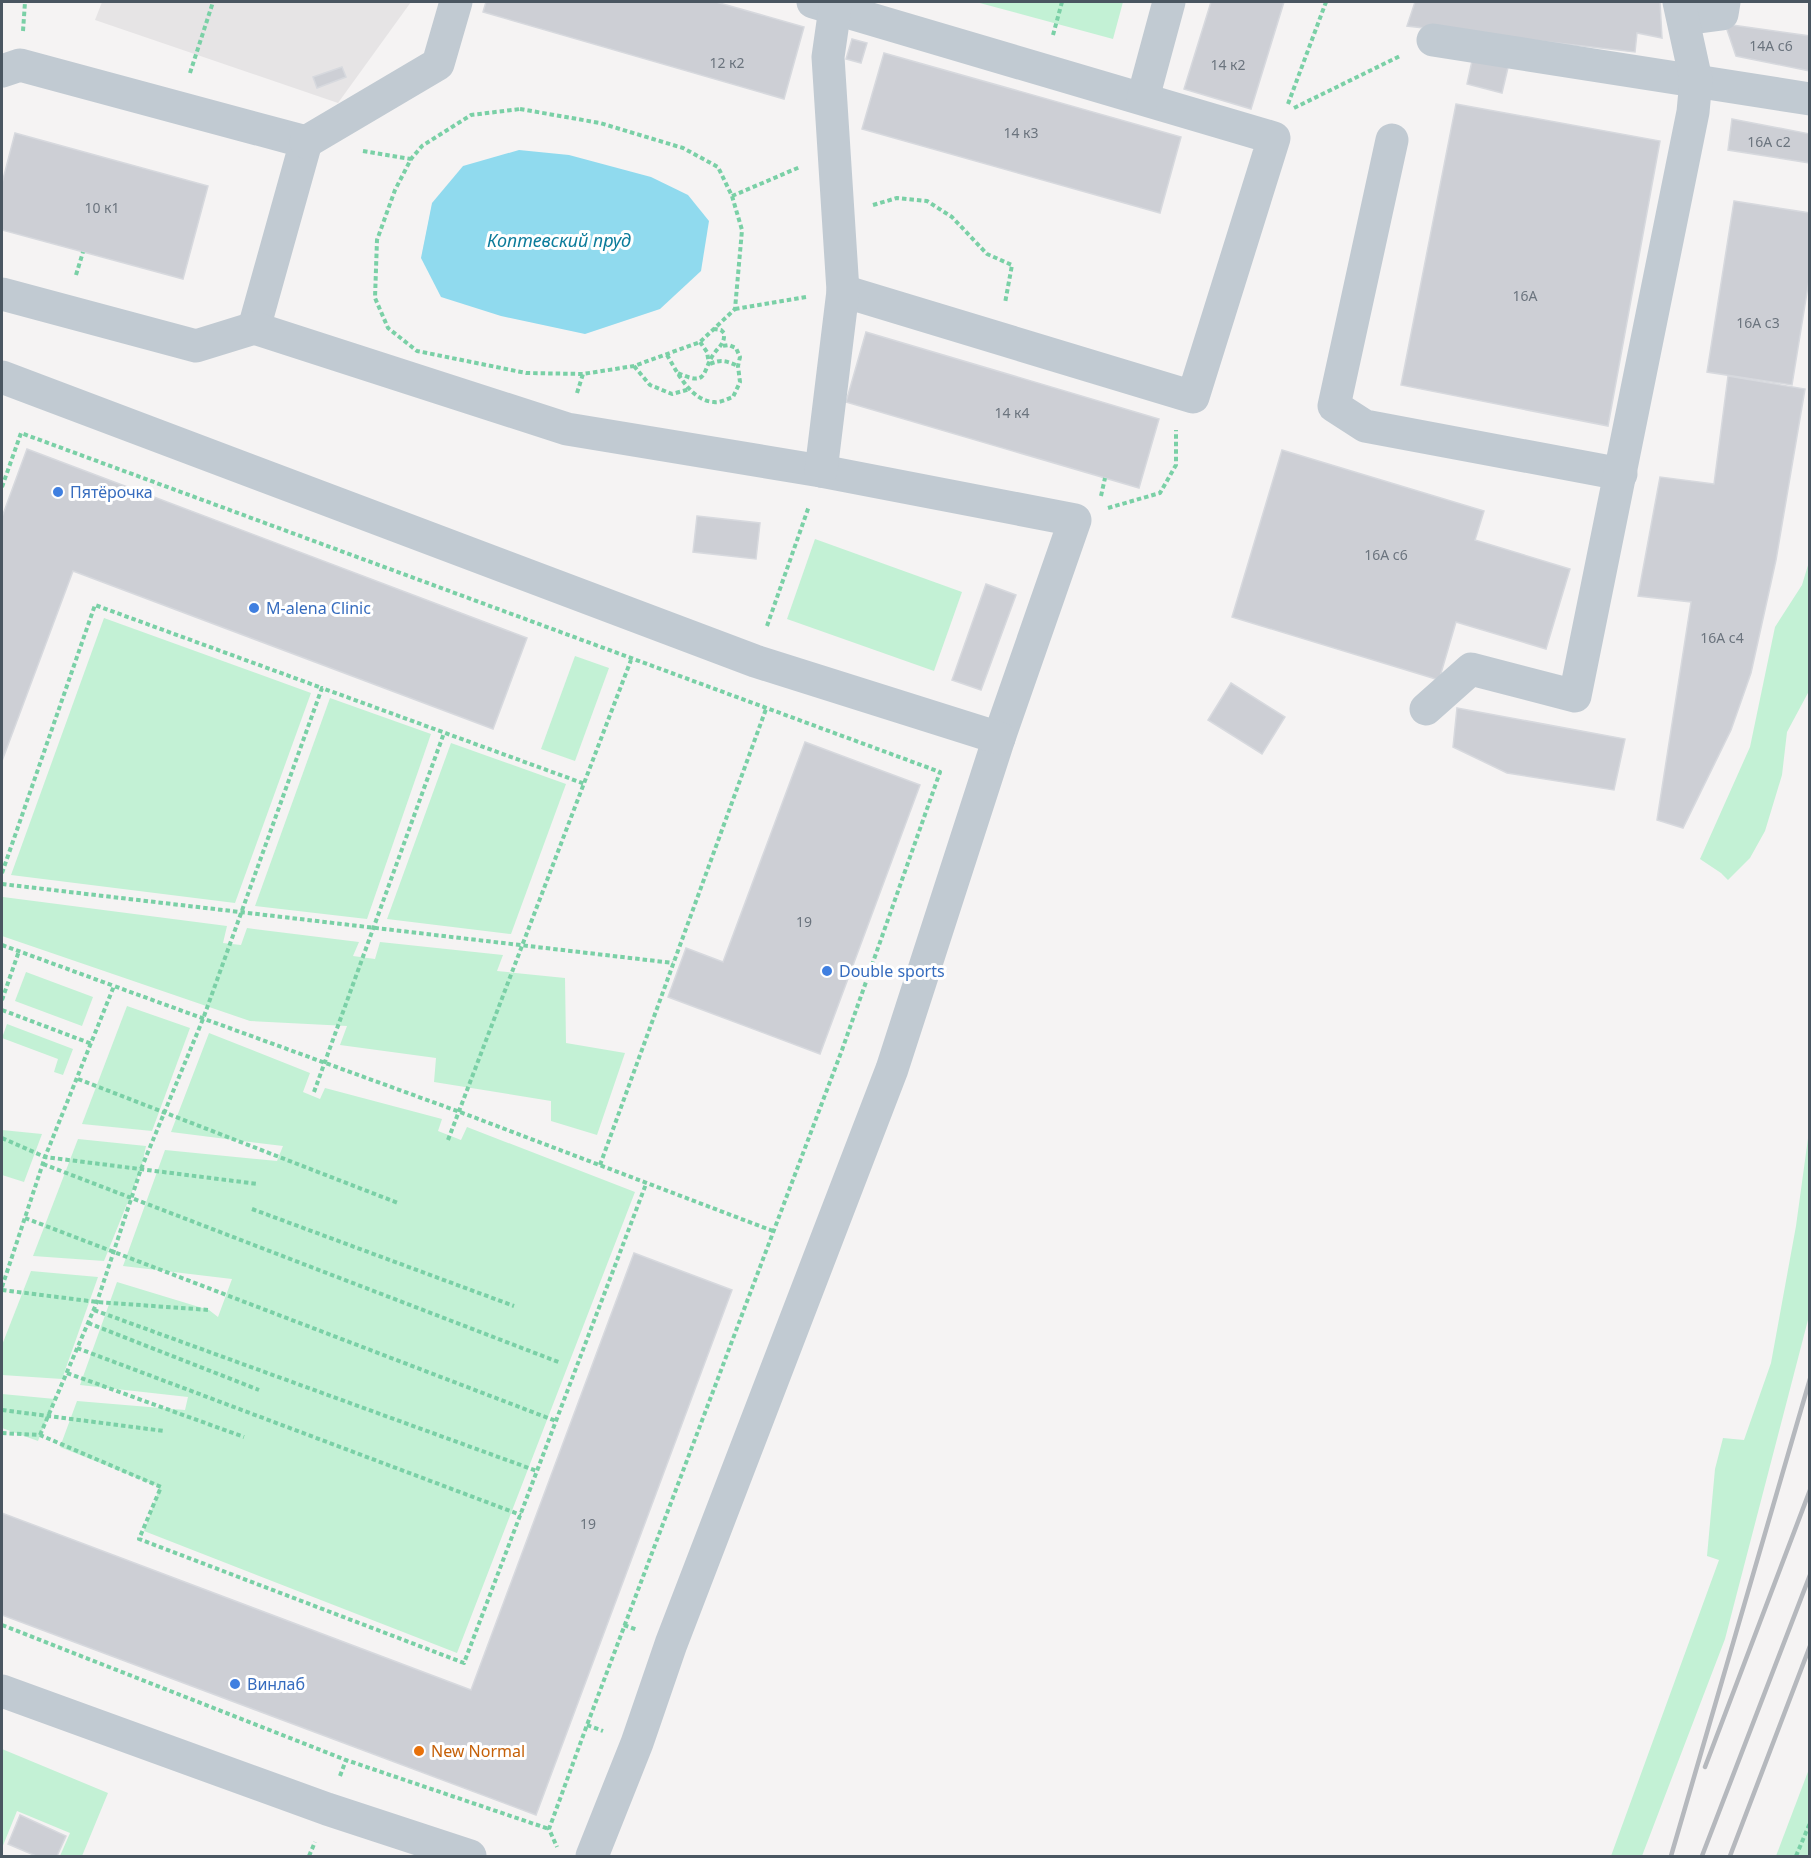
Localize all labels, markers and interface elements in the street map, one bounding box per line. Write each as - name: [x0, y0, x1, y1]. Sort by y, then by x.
- house number: 14А с6: [1749, 36, 1793, 55]
- house number: 12 к2: [709, 53, 745, 72]
- house number: 14 к2: [1210, 55, 1246, 74]
- house number: 14 к3: [1003, 123, 1039, 142]
- house number: 16А с2: [1747, 132, 1791, 151]
- house number: 10 к1: [84, 198, 120, 217]
- water label: Коптевский пруд: [487, 228, 631, 252]
- house number: 16А: [1513, 286, 1538, 305]
- house number: 16А с3: [1736, 313, 1780, 332]
- house number: 14 к4: [994, 403, 1030, 422]
- place label: Пятёрочка: [70, 481, 153, 503]
- marker: Пятёрочка: [51, 485, 65, 499]
- house number: 16А с6: [1364, 545, 1408, 564]
- place label: M-alena Clinic: [266, 597, 371, 619]
- marker: M-alena Clinic: [247, 601, 261, 615]
- house number: 16А с4: [1700, 628, 1744, 647]
- house number: 19: [796, 912, 812, 931]
- place label: Double sports: [839, 960, 945, 982]
- marker: Double sports: [820, 964, 834, 978]
- house number: 19: [580, 1514, 596, 1533]
- place label: Винлаб: [247, 1673, 305, 1695]
- marker: Винлаб: [228, 1677, 242, 1691]
- place label: New Normal: [431, 1740, 525, 1762]
- marker: New Normal: [412, 1744, 426, 1758]

